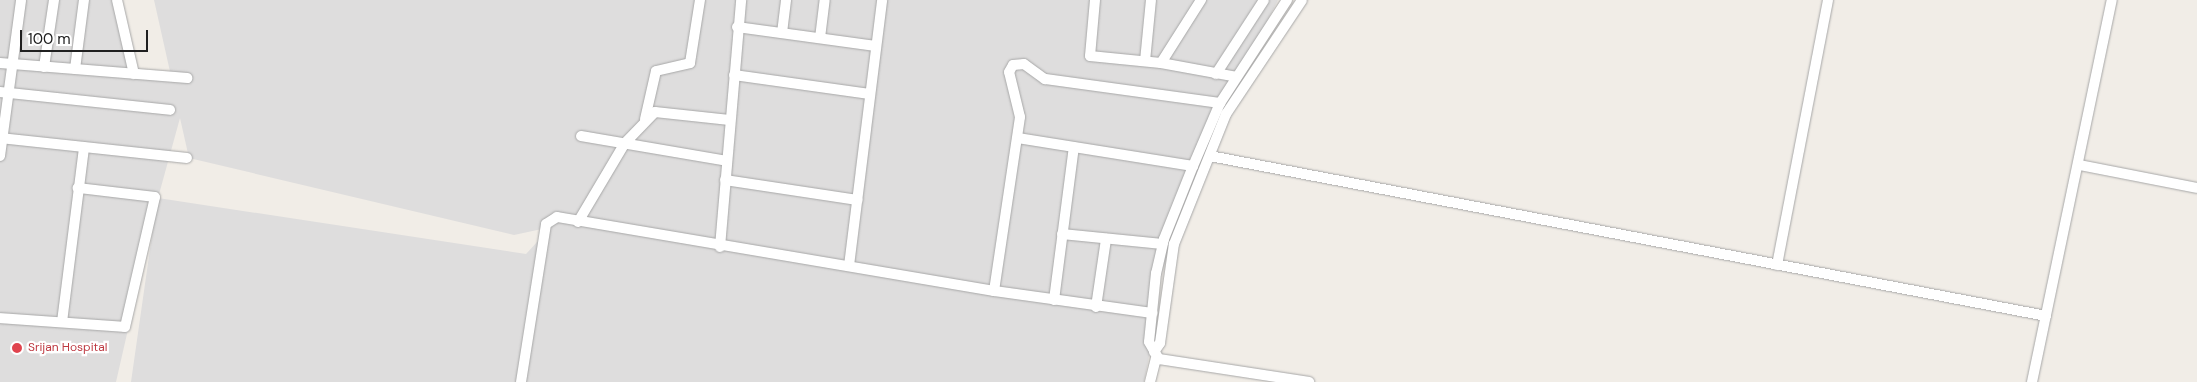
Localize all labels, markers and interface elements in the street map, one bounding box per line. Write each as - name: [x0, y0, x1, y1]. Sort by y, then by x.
- scale bar: [22, 20, 150, 52]
- text: 100 m: [28, 29, 71, 49]
- marker: Srijan Hospital: [10, 341, 24, 355]
- place label: Srijan Hospital: [28, 341, 107, 355]

